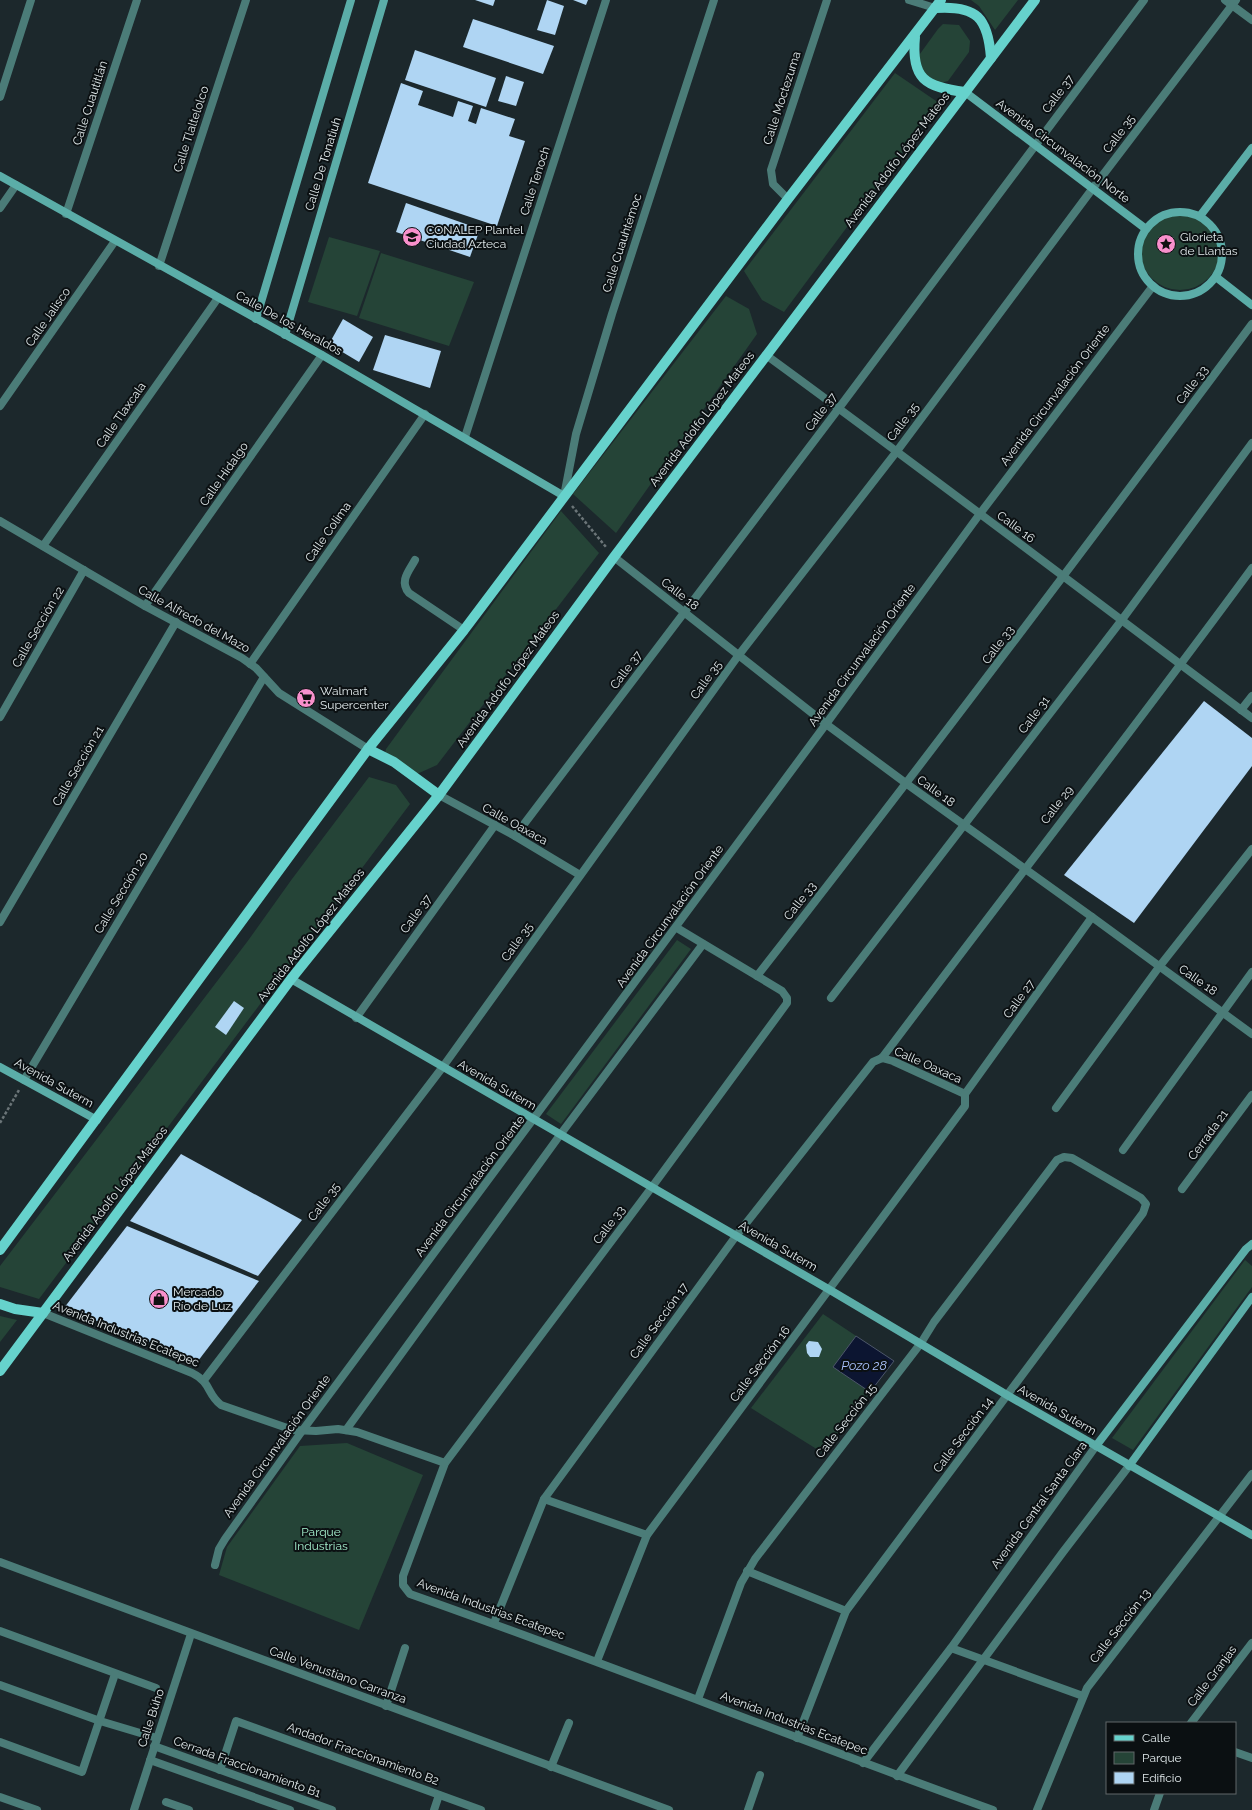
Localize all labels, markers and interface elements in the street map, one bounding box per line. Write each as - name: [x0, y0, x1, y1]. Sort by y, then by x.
- street label: Calle Moctezuma: [760, 50, 804, 146]
- street label: Calle Cuautitlán: [70, 59, 110, 147]
- street label: Calle 37: [1039, 72, 1077, 116]
- street label: Calle Tlaltelolco: [170, 84, 212, 174]
- street label: Avenida Adolfo López Mateos: [842, 90, 952, 230]
- street label: Avenida Circunvalación Norte: [993, 96, 1133, 206]
- street label: Calle 35: [1100, 112, 1138, 156]
- street label: Calle De Tonatiuh: [302, 116, 344, 212]
- street label: Calle Tenoch: [517, 145, 553, 217]
- street label: Calle Cuauhtémoc: [599, 191, 645, 294]
- place label: CONALEP Plantel Ciudad Azteca: [426, 223, 524, 251]
- school or university icon: CONALEP Plantel Ciudad Azteca: [401, 226, 423, 248]
- place label: Glorieta de Llantas: [1180, 230, 1238, 258]
- place icon: Glorieta de Llantas: [1155, 233, 1177, 255]
- street label: Calle Jalisco: [23, 285, 73, 349]
- street label: Calle De los Heraldos: [233, 288, 345, 358]
- street label: Avenida Circunvalación Oriente: [997, 322, 1113, 468]
- street label: Avenida Adolfo López Mateos: [647, 349, 757, 489]
- street label: Calle 33: [1173, 363, 1211, 407]
- street label: Calle Tlaxcala: [93, 379, 149, 451]
- street label: Calle 37: [802, 390, 840, 434]
- street label: Calle 35: [884, 400, 922, 444]
- street label: Calle Hidalgo: [197, 439, 251, 509]
- street label: Calle Colima: [302, 499, 354, 565]
- street label: Calle 16: [994, 508, 1038, 546]
- street label: Calle 18: [658, 575, 702, 613]
- street label: Avenida Circunvalación Oriente: [806, 581, 918, 729]
- street label: Calle Alfredo del Mazo: [136, 582, 252, 656]
- street label: Calle Sección 22: [9, 584, 67, 670]
- street label: Avenida Adolfo López Mateos: [454, 608, 562, 750]
- street label: Calle 33: [979, 623, 1017, 667]
- street label: Calle 37: [607, 648, 645, 692]
- street label: Calle 35: [687, 658, 725, 702]
- place label: Walmart Supercenter: [320, 684, 389, 712]
- supermarket icon: Walmart Supercenter: [295, 687, 317, 709]
- street label: Calle 31: [1015, 694, 1053, 736]
- street label: Calle Sección 21: [49, 724, 107, 808]
- street label: Calle 18: [914, 773, 958, 809]
- street label: Calle 29: [1038, 783, 1076, 827]
- street label: Calle Oaxaca: [480, 800, 550, 848]
- street label: Avenida Circunvalación Oriente: [614, 842, 726, 990]
- street label: Calle Sección 20: [91, 850, 151, 936]
- street label: Avenida Adolfo López Mateos: [255, 865, 367, 1004]
- street label: Calle 33: [781, 879, 819, 923]
- street label: Calle 37: [397, 892, 435, 936]
- street label: Calle 35: [498, 920, 536, 964]
- street label: Calle 18: [1176, 962, 1220, 998]
- street label: Calle 27: [1000, 977, 1038, 1021]
- street label: Calle Oaxaca: [892, 1044, 964, 1086]
- street label: Avenida Suterm: [12, 1055, 96, 1111]
- street label: Avenida Suterm: [455, 1057, 539, 1113]
- street label: Cerrada 21: [1185, 1107, 1231, 1163]
- street label: Avenida Circunvalación Oriente: [412, 1113, 528, 1259]
- street label: Avenida Adolfo López Mateos: [60, 1124, 170, 1264]
- street label: Calle 35: [305, 1180, 343, 1224]
- street label: Calle 33: [590, 1203, 628, 1247]
- street label: Avenida Suterm: [736, 1218, 820, 1274]
- street label: Calle Sección 17: [627, 1280, 691, 1362]
- place label: Mercado Río de Luz: [173, 1285, 231, 1313]
- shop icon: Mercado Río de Luz: [148, 1288, 170, 1310]
- street label: Avenida Industrias Ecatepec: [51, 1298, 202, 1370]
- street label: Calle Sección 16: [727, 1323, 793, 1405]
- water label: Pozo 28: [841, 1358, 887, 1373]
- street label: Avenida Circunvalación Oriente: [221, 1372, 333, 1520]
- street label: Calle Sección 15: [813, 1381, 880, 1461]
- street label: Avenida Suterm: [1015, 1382, 1099, 1438]
- street label: Calle Sección 14: [930, 1394, 996, 1475]
- street label: Avenida Central Santa Clara: [988, 1439, 1090, 1571]
- park label: Parque Industrias: [294, 1525, 348, 1553]
- street label: Avenida Industrias Ecatepec: [415, 1576, 567, 1642]
- street label: Calle Sección 13: [1087, 1586, 1153, 1666]
- street label: Calle Granjas: [1185, 1643, 1240, 1709]
- street label: Calle Venustiano Carranza: [268, 1644, 408, 1706]
- street label: Calle Búho: [135, 1687, 167, 1749]
- street label: Avenida Industrias Ecatepec: [718, 1688, 870, 1758]
- street label: Andador Fraccionamiento B2: [285, 1720, 441, 1788]
- legend: [1106, 1722, 1236, 1794]
- text: Calle: [1142, 1731, 1170, 1745]
- street label: Cerrada Fraccionamiento B1: [171, 1734, 323, 1800]
- text: Parque: [1142, 1751, 1182, 1765]
- text: Edificio: [1142, 1771, 1182, 1785]

